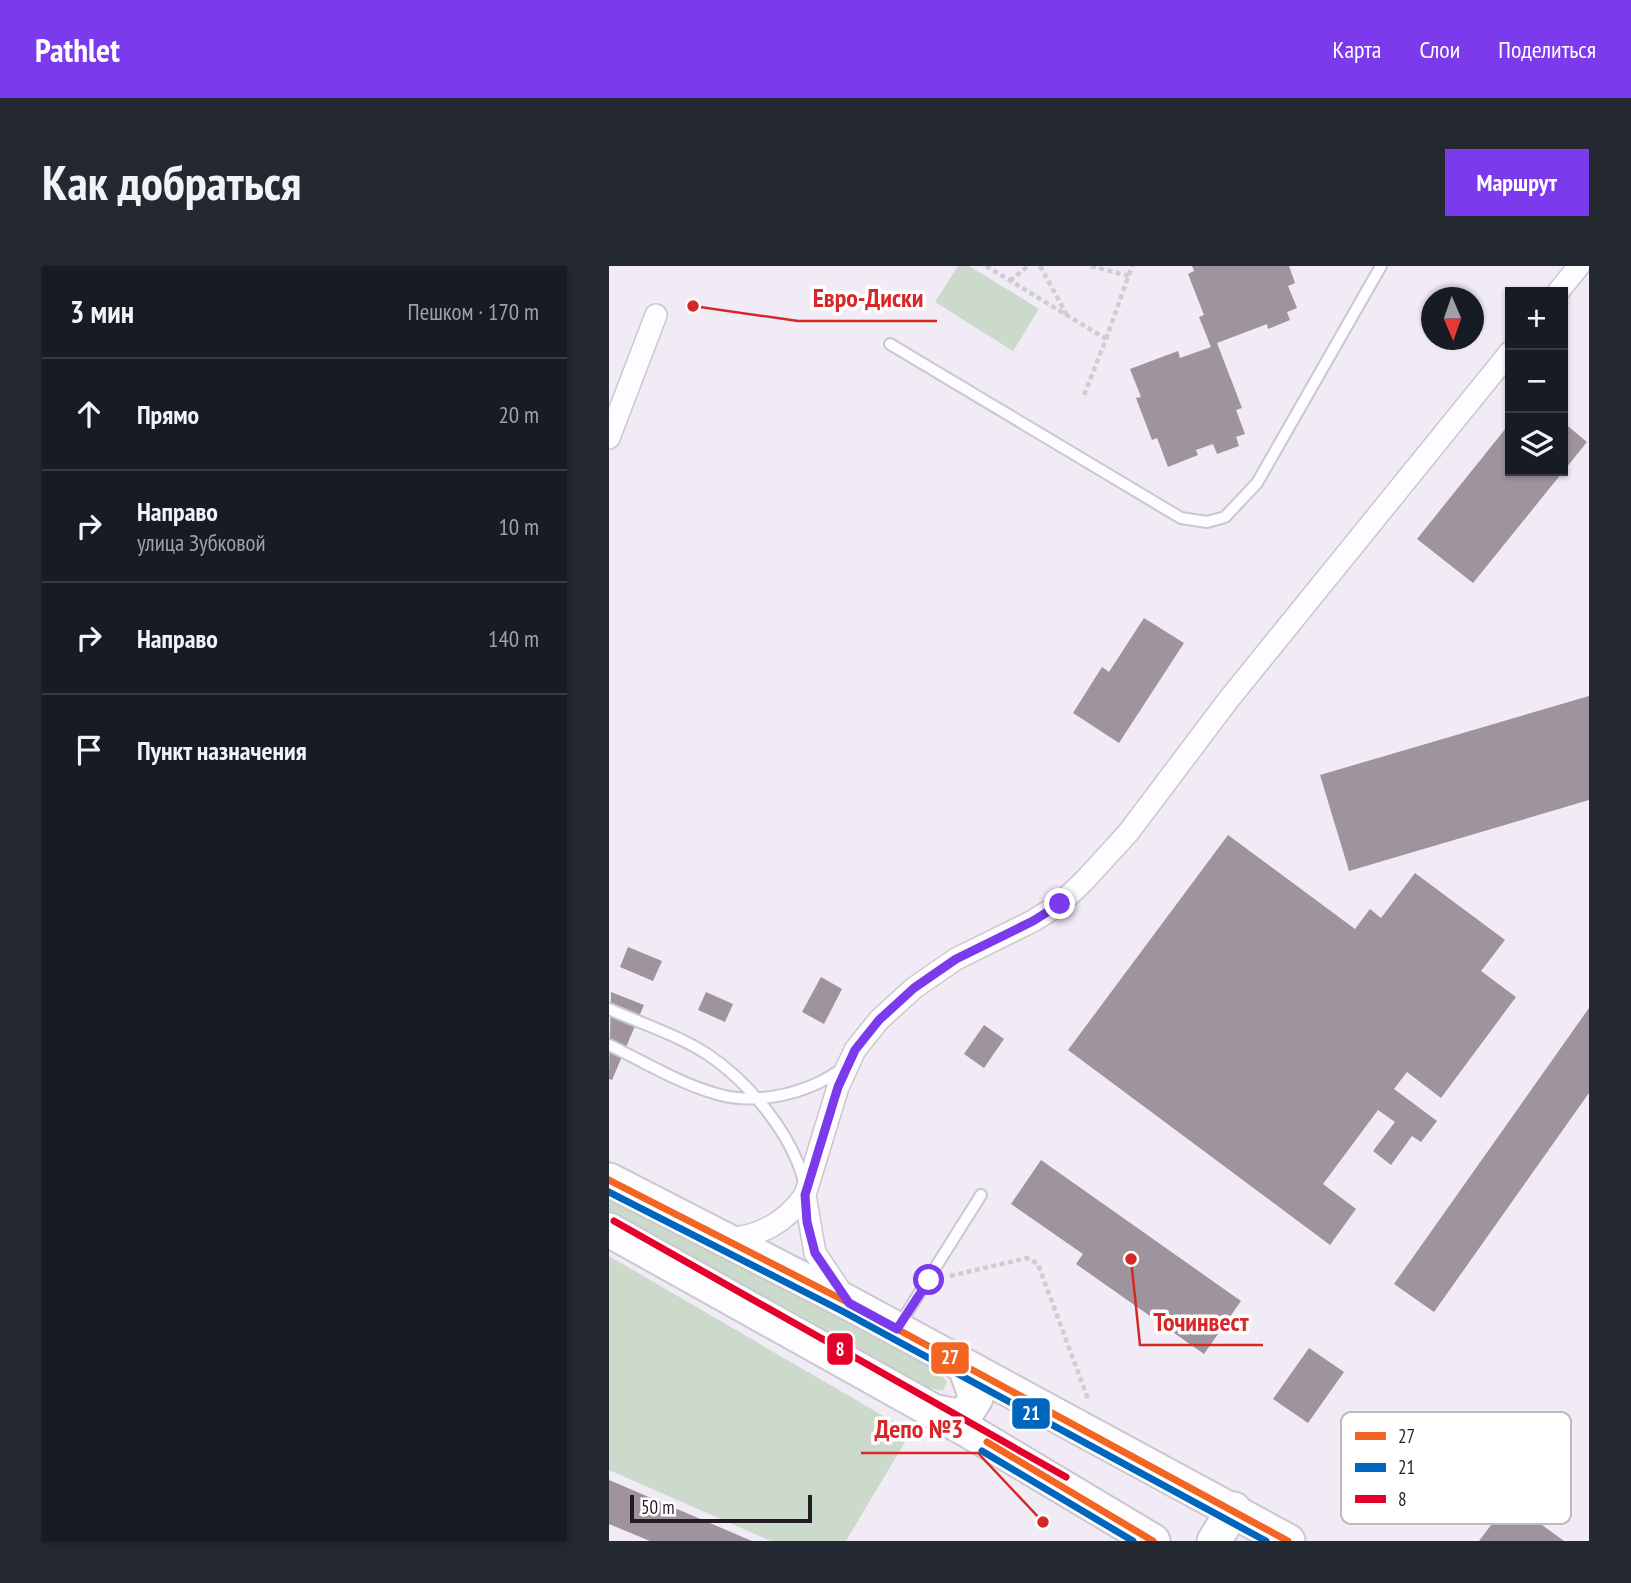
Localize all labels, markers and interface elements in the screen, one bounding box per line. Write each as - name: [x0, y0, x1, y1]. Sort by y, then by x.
- text: Pathlet: [35, 28, 120, 71]
- text: Карта: [1333, 34, 1381, 65]
- text: Слои: [1419, 34, 1460, 65]
- text: Поделиться: [1498, 34, 1596, 65]
- button: Маршрут: [1445, 149, 1589, 216]
- text: Как добраться: [42, 150, 301, 214]
- callout: Евро-Диски: [798, 274, 937, 321]
- text: Евро-Диски: [813, 281, 923, 314]
- north arrow: [1421, 287, 1484, 350]
- map controls: [1505, 287, 1568, 476]
- button: +: [1505, 287, 1568, 350]
- text: 3 мин: [70, 292, 134, 331]
- text: Пешком · 170 m: [408, 297, 539, 326]
- button: −: [1505, 350, 1568, 413]
- icon: ahead: [70, 395, 108, 433]
- text: Прямо: [137, 398, 199, 431]
- text: 20 m: [498, 400, 539, 429]
- button: layers: [1505, 413, 1568, 476]
- text: Направо: [137, 495, 218, 528]
- icon: right: [70, 507, 108, 545]
- text: 10 m: [498, 512, 539, 541]
- text: улица Зубковой: [137, 528, 266, 557]
- icon: right: [70, 619, 108, 657]
- text: Направо: [137, 622, 218, 655]
- text: 140 m: [488, 624, 539, 653]
- icon: arrive: [70, 731, 108, 769]
- text: Пункт назначения: [137, 734, 307, 767]
- route end: [1044, 888, 1075, 919]
- route start: [913, 1264, 944, 1295]
- callout: Точинвест: [1140, 1298, 1263, 1345]
- text: Точинвест: [1153, 1305, 1249, 1338]
- line badge: 8: [826, 1332, 854, 1366]
- text: 8: [835, 1337, 845, 1361]
- line badge: 27: [930, 1341, 970, 1375]
- text: 27: [941, 1345, 959, 1369]
- line badge: 21: [1011, 1397, 1051, 1430]
- text: 21: [1022, 1401, 1040, 1425]
- callout: Депо №3: [861, 1406, 978, 1453]
- text: Депо №3: [875, 1412, 963, 1445]
- legend: [1341, 1412, 1571, 1524]
- text: 27: [1398, 1424, 1415, 1448]
- text: 21: [1398, 1455, 1415, 1479]
- text: 8: [1398, 1487, 1407, 1511]
- scale bar: [630, 1492, 812, 1524]
- text: 50 m: [641, 1495, 675, 1519]

